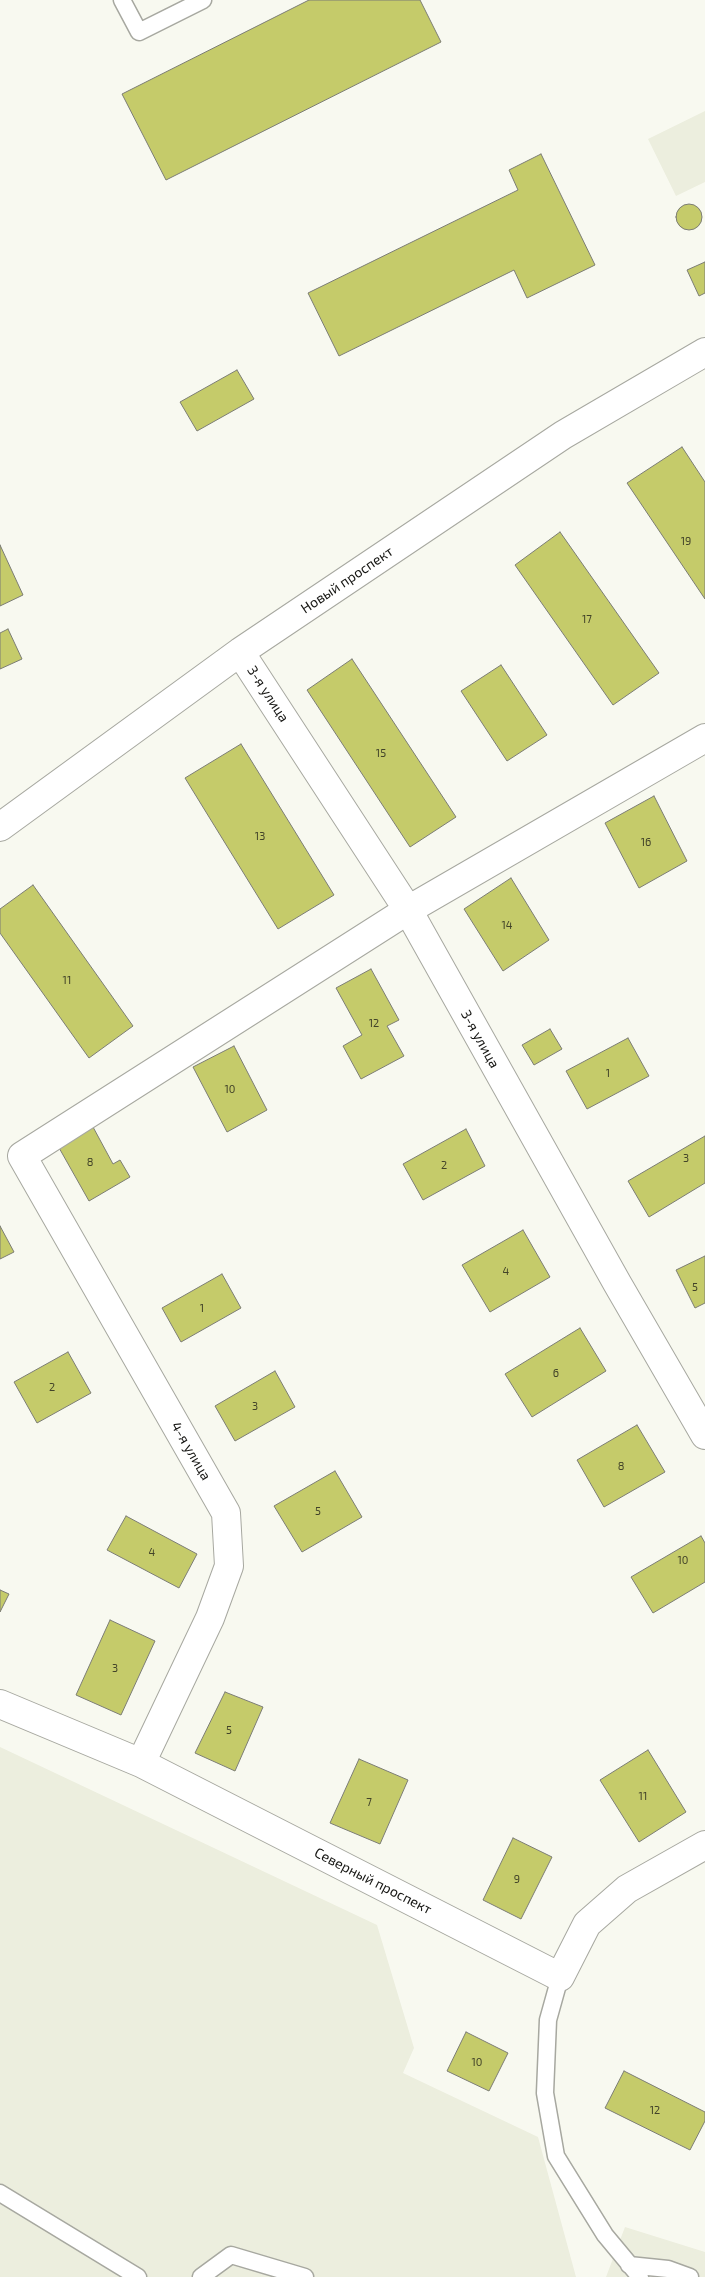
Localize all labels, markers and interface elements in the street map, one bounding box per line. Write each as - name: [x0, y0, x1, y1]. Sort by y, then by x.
- house number: 19: [681, 534, 691, 548]
- street label: Новый проспект: [298, 543, 396, 617]
- house number: 17: [582, 612, 592, 626]
- street label: 3-я улица: [244, 663, 292, 725]
- house number: 15: [376, 746, 386, 760]
- house number: 13: [255, 829, 265, 843]
- house number: 16: [641, 835, 651, 849]
- house number: 14: [501, 918, 513, 932]
- house number: 11: [63, 973, 71, 987]
- street label: 3-я улица: [457, 1007, 503, 1071]
- house number: 12: [369, 1016, 379, 1030]
- house number: 1: [606, 1066, 610, 1080]
- house number: 10: [224, 1082, 236, 1096]
- house number: 3: [683, 1151, 689, 1165]
- house number: 8: [87, 1155, 93, 1169]
- house number: 2: [441, 1158, 447, 1172]
- house number: 4: [503, 1264, 509, 1278]
- house number: 5: [692, 1280, 698, 1294]
- house number: 1: [200, 1301, 204, 1315]
- house number: 6: [553, 1366, 559, 1380]
- house number: 2: [49, 1380, 55, 1394]
- house number: 3: [252, 1399, 258, 1413]
- street label: 4-я улица: [168, 1419, 214, 1483]
- house number: 8: [618, 1459, 624, 1473]
- house number: 5: [315, 1504, 321, 1518]
- house number: 4: [149, 1545, 155, 1559]
- house number: 10: [677, 1553, 689, 1567]
- house number: 3: [112, 1661, 118, 1675]
- house number: 5: [226, 1723, 232, 1737]
- house number: 11: [639, 1789, 647, 1803]
- house number: 7: [366, 1795, 372, 1809]
- street label: Северный проспект: [311, 1844, 435, 1918]
- house number: 9: [514, 1872, 520, 1886]
- house number: 10: [471, 2055, 483, 2069]
- house number: 12: [650, 2103, 660, 2117]

